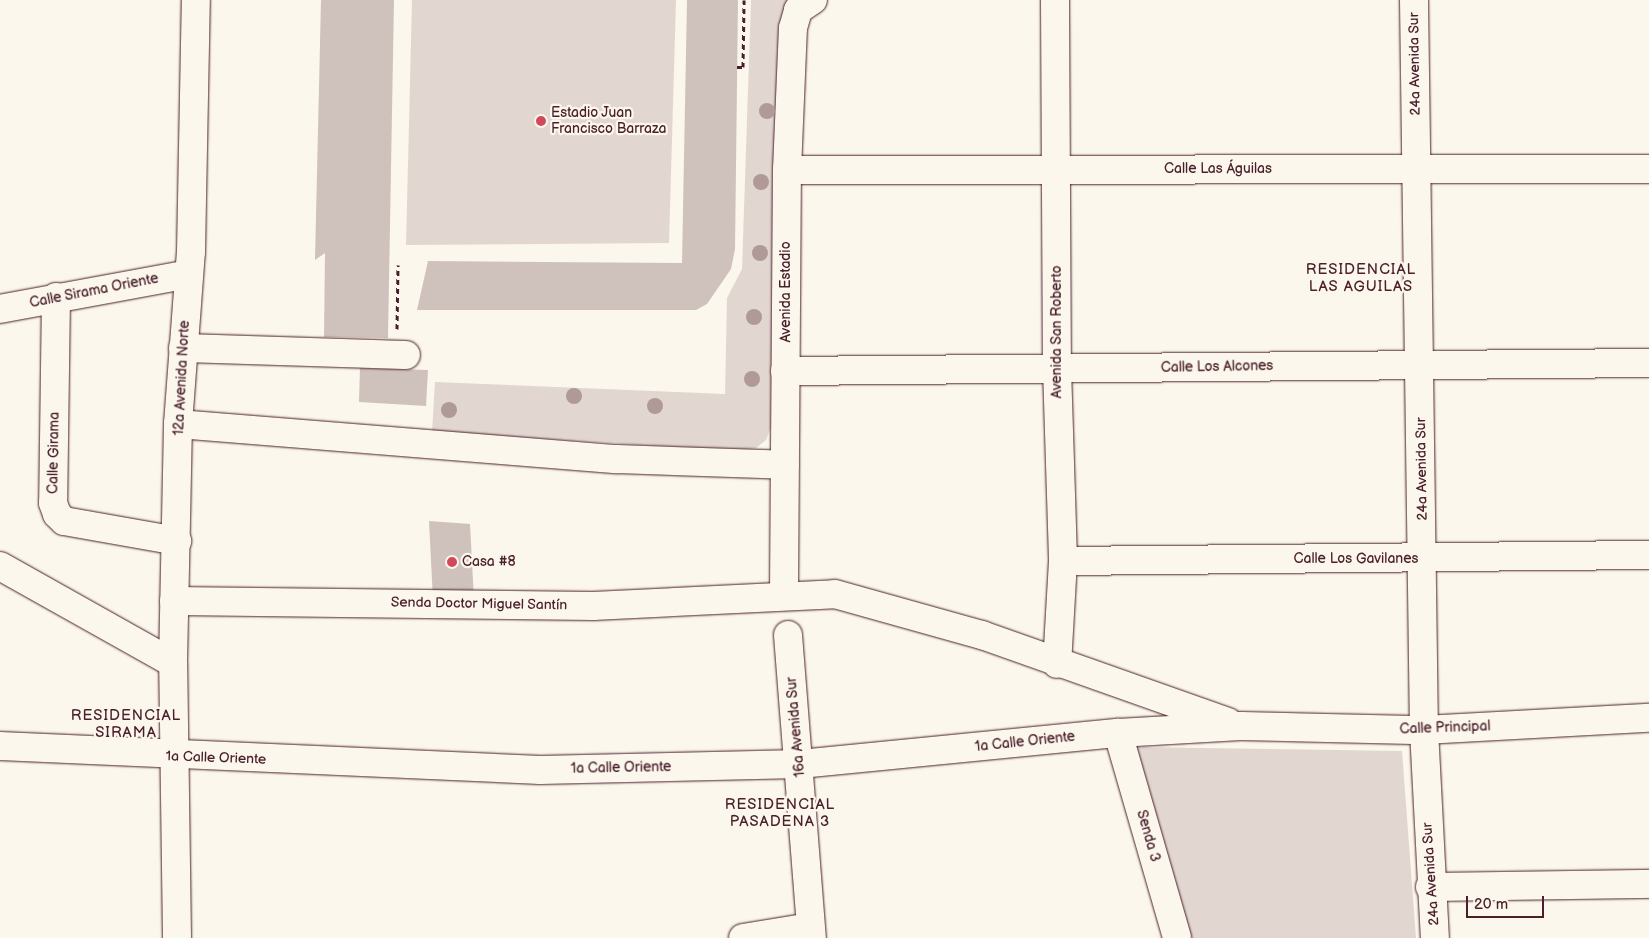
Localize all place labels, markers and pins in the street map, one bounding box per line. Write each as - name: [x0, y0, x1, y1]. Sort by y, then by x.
- place label: Estadio Juan Francisco Barraza: [551, 105, 666, 138]
- marker: Estadio Juan Francisco Barraza: [535, 115, 547, 127]
- place label: Casa #8: [462, 554, 516, 570]
- marker: Casa #8: [446, 556, 458, 568]

